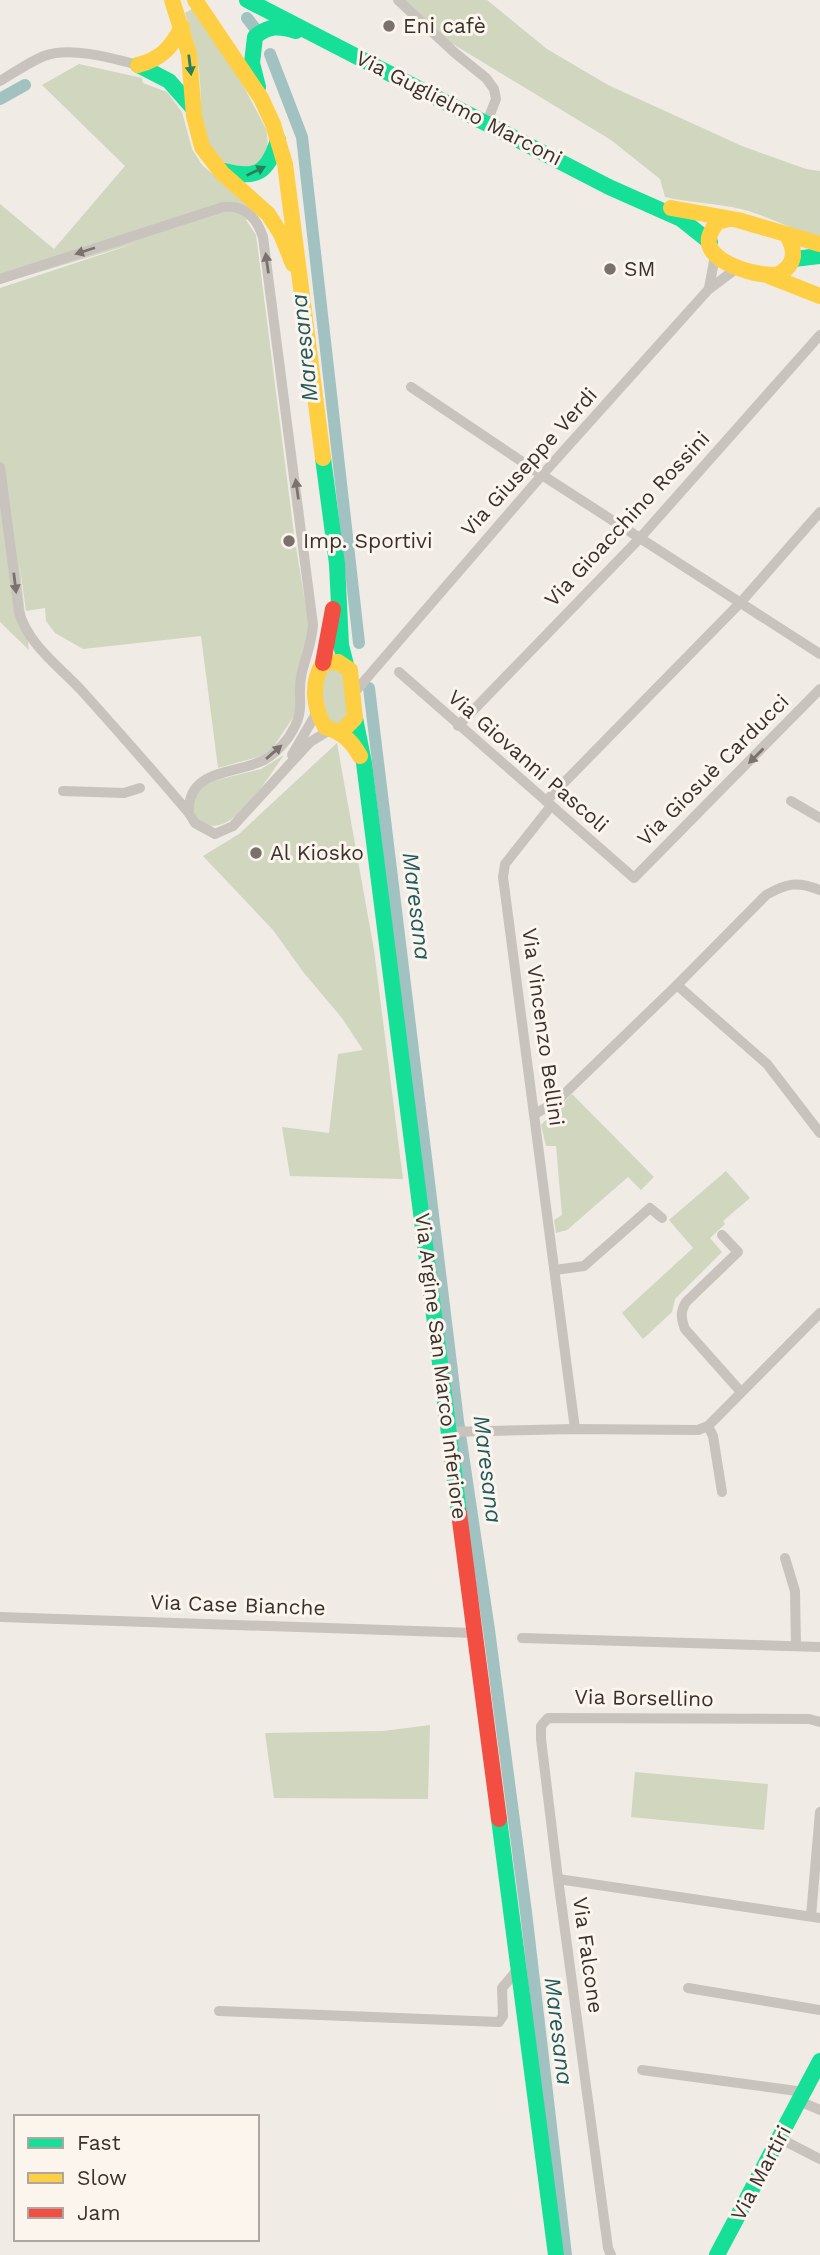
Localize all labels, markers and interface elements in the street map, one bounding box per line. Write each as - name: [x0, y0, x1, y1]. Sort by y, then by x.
- place label: Eni cafè: [403, 13, 486, 38]
- marker: Eni cafè: [381, 18, 397, 34]
- street label: Via Guglielmo Marconi: [352, 45, 567, 171]
- one-way arrow: [184, 54, 195, 76]
- one-way arrow: [246, 165, 266, 177]
- one-way arrow: [74, 247, 95, 257]
- one-way arrow: [261, 252, 272, 274]
- place label: SM: [624, 256, 655, 281]
- marker: SM: [602, 261, 618, 277]
- water label: Maresana: [285, 293, 324, 403]
- street label: Via Giuseppe Verdi: [455, 382, 602, 541]
- street label: Via Gioacchino Rossini: [539, 426, 714, 611]
- one-way arrow: [291, 477, 302, 499]
- place label: Imp. Sportivi: [303, 528, 433, 553]
- marker: Imp. Sportivi: [281, 533, 297, 549]
- one-way arrow: [10, 572, 21, 594]
- street label: Via Giovanni Pascoli: [443, 684, 614, 837]
- street label: Via Giosuè Carducci: [632, 689, 794, 851]
- one-way arrow: [265, 744, 283, 760]
- one-way arrow: [748, 747, 765, 763]
- place label: Al Kiosko: [270, 840, 364, 865]
- marker: Al Kiosko: [248, 845, 264, 861]
- water label: Maresana: [396, 851, 437, 962]
- street label: Via Vincenzo Bellini: [517, 926, 570, 1128]
- street label: Via Argine San Marco Inferiore: [410, 1211, 473, 1521]
- water label: Maresana: [467, 1414, 508, 1525]
- street label: Via Case Bianche: [150, 1589, 326, 1620]
- street label: Via Borsellino: [574, 1684, 714, 1711]
- street label: Via Falcone: [568, 1895, 609, 2015]
- water label: Maresana: [538, 1976, 579, 2087]
- legend: [14, 2115, 259, 2241]
- street label: Via Martiri: [725, 2121, 796, 2225]
- text: Fast: [77, 2130, 121, 2155]
- text: Slow: [77, 2165, 127, 2190]
- text: Jam: [77, 2200, 120, 2225]

